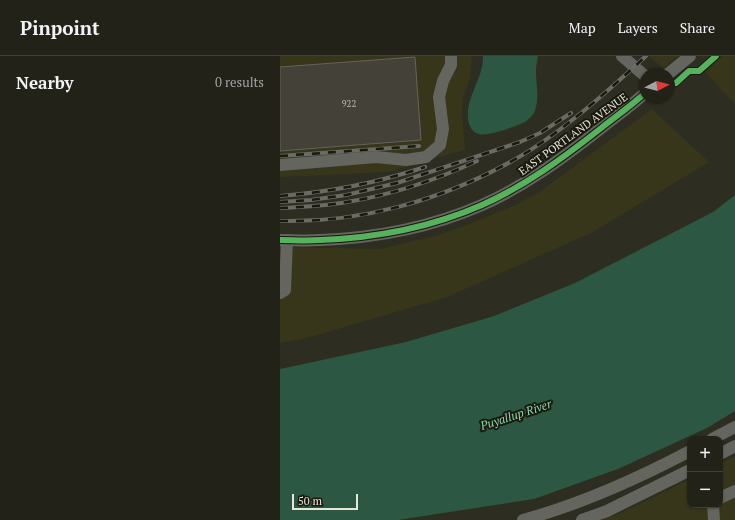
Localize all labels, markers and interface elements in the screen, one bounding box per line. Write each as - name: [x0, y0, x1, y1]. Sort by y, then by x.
- text: Pinpoint: [20, 15, 100, 40]
- text: Map: [569, 18, 596, 37]
- text: Layers: [618, 18, 658, 37]
- text: Share: [680, 18, 715, 37]
- north arrow: [639, 68, 675, 104]
- text: Nearby: [16, 71, 74, 94]
- text: 0 results: [215, 73, 264, 91]
- street label: EAST PORTLAND AVENUE: [516, 90, 630, 178]
- house number: 922: [342, 98, 356, 110]
- water label: Puyallup River: [477, 396, 555, 433]
- map controls: [687, 436, 723, 508]
- button: +: [687, 436, 723, 472]
- button: −: [687, 472, 723, 508]
- scale bar: [292, 492, 358, 511]
- text: 50 m: [298, 494, 322, 508]

